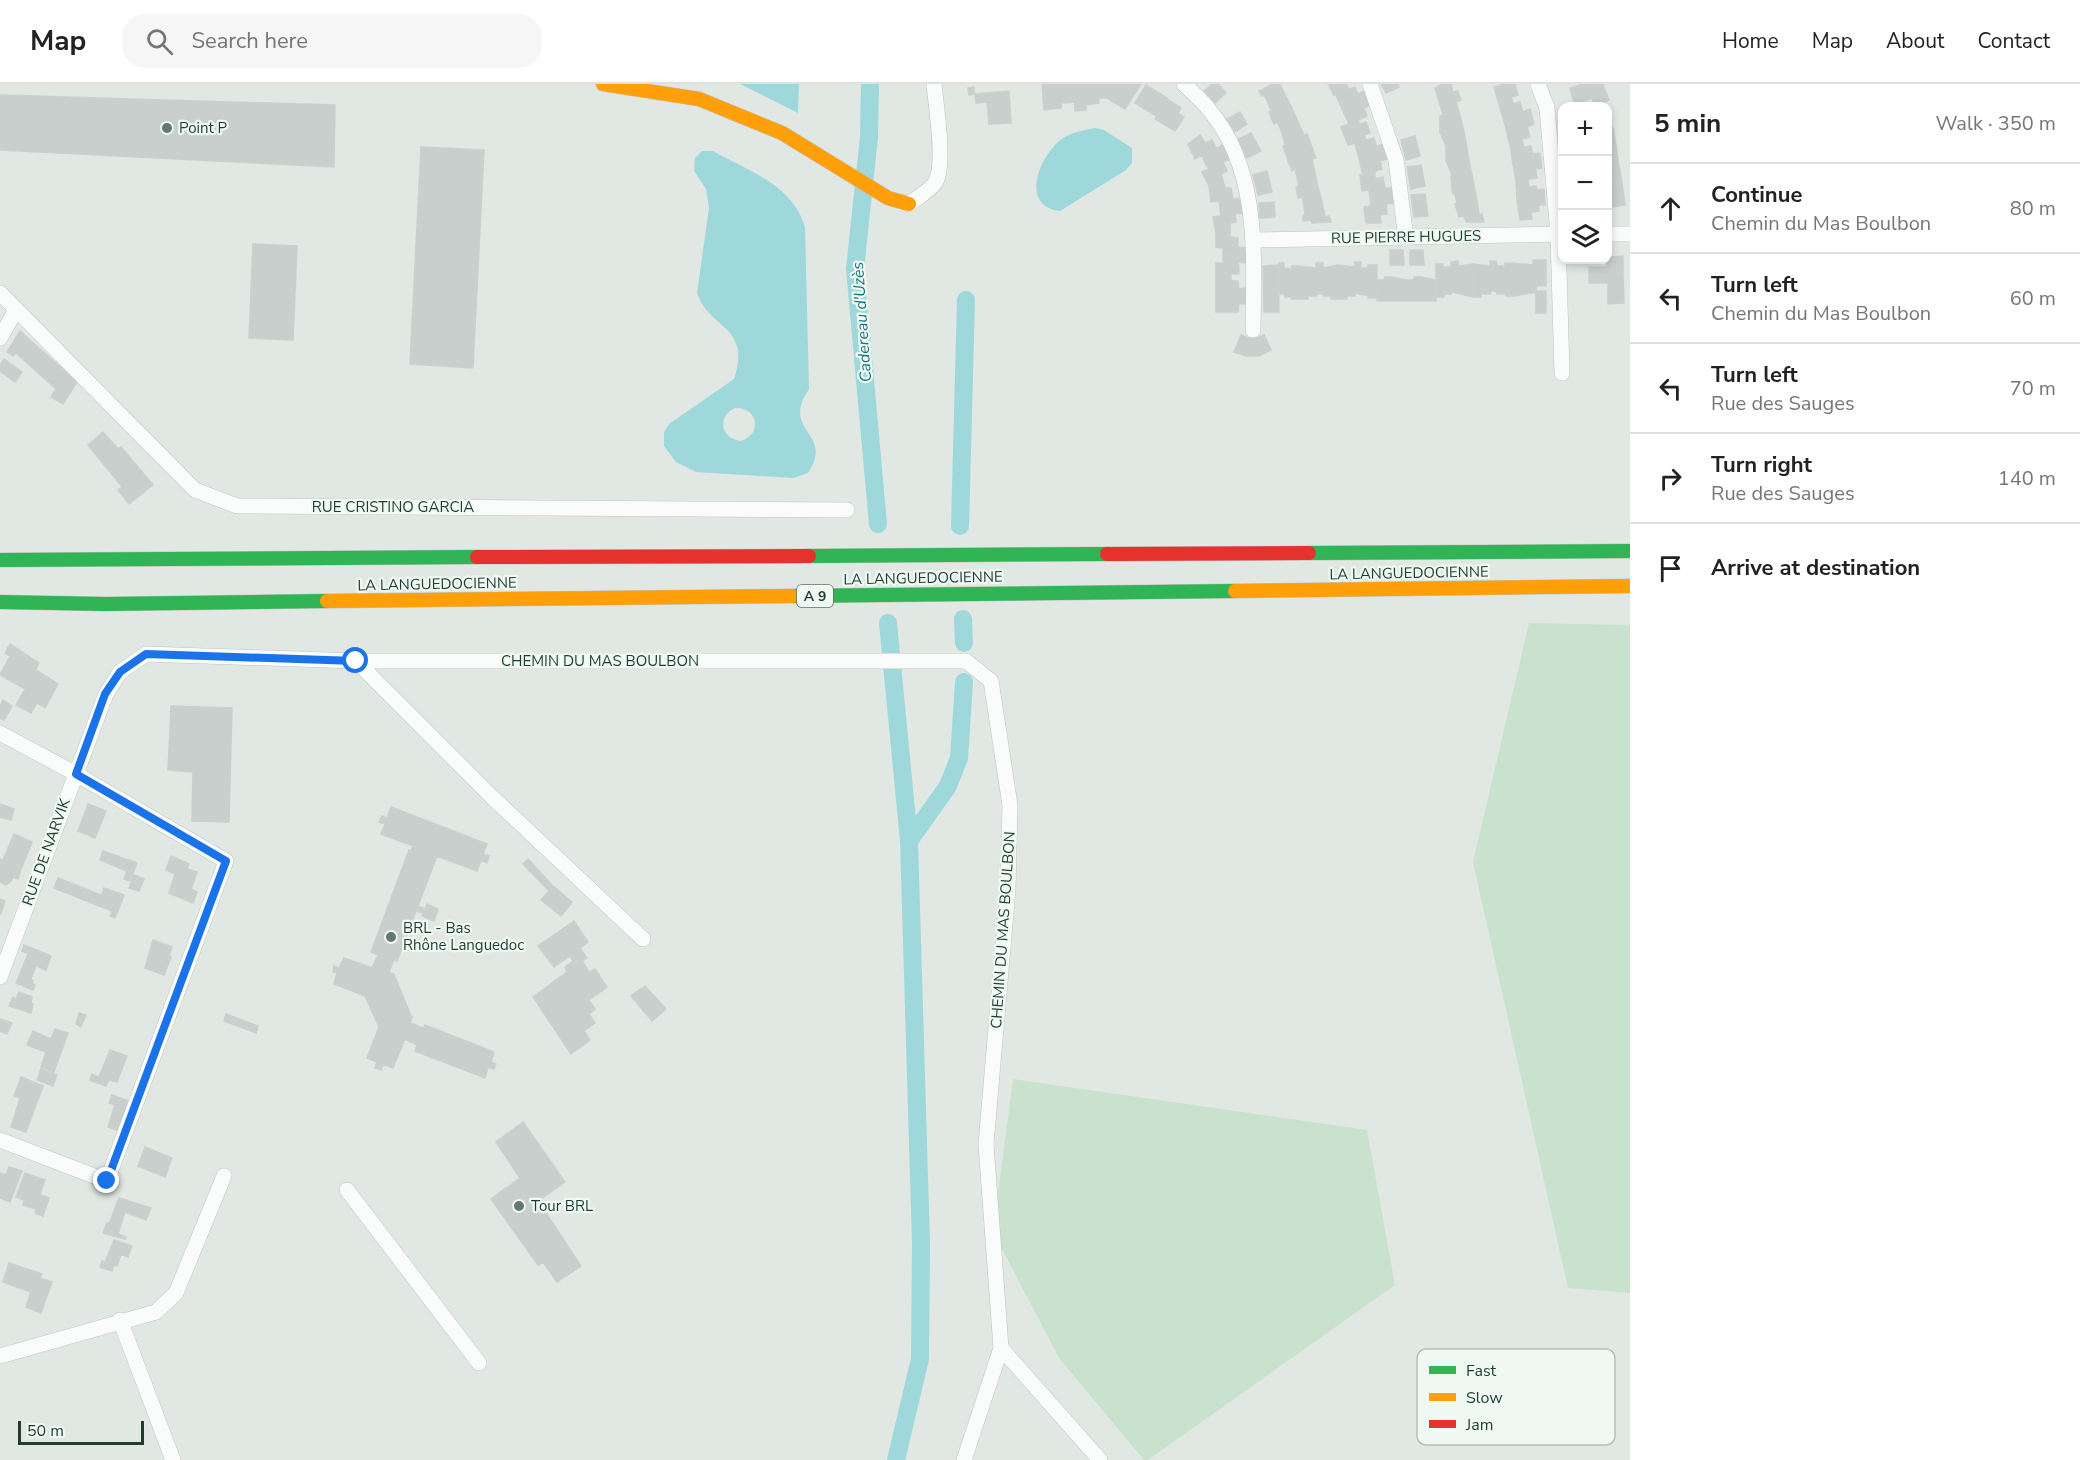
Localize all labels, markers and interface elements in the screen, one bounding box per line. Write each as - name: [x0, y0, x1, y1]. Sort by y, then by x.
- search box: [122, 14, 542, 68]
- text: Map: [30, 22, 86, 60]
- icon: search: [143, 25, 176, 58]
- text: Search here: [191, 26, 308, 56]
- text: Home: [1722, 27, 1779, 55]
- text: Map: [1812, 27, 1853, 55]
- text: About: [1886, 27, 1944, 55]
- text: Contact: [1977, 27, 2050, 55]
- map controls: [1558, 102, 1612, 264]
- button: +: [1558, 102, 1612, 156]
- text: 5 min: [1654, 106, 1721, 141]
- text: Walk · 350 m: [1936, 110, 2056, 137]
- place label: Point P: [179, 118, 228, 138]
- marker: Point P: [160, 121, 174, 135]
- button: −: [1558, 156, 1612, 210]
- text: Continue: [1711, 180, 1802, 210]
- icon: ahead: [1654, 192, 1687, 225]
- text: 80 m: [2010, 195, 2056, 222]
- button: layers: [1558, 210, 1612, 264]
- text: Chemin du Mas Boulbon: [1711, 210, 1931, 237]
- street label: RUE PIERRE HUGUES: [1331, 226, 1481, 248]
- water label: Cadereau d'Uzès: [847, 261, 877, 383]
- text: Turn left: [1711, 270, 1798, 300]
- icon: left: [1654, 282, 1687, 315]
- text: 60 m: [2010, 285, 2056, 312]
- text: Chemin du Mas Boulbon: [1711, 300, 1931, 327]
- text: Turn left: [1711, 360, 1798, 390]
- icon: left: [1654, 372, 1687, 405]
- text: 70 m: [2010, 375, 2056, 402]
- text: Rue des Sauges: [1711, 390, 1855, 417]
- text: Turn right: [1711, 450, 1812, 480]
- icon: right: [1654, 462, 1687, 495]
- text: 140 m: [1998, 465, 2056, 492]
- text: Rue des Sauges: [1711, 480, 1855, 507]
- street label: RUE CRISTINO GARCIA: [312, 497, 474, 517]
- icon: arrive: [1654, 552, 1687, 585]
- text: Arrive at destination: [1711, 553, 1920, 583]
- street label: LA LANGUEDOCIENNE: [1329, 562, 1489, 584]
- street label: LA LANGUEDOCIENNE: [843, 567, 1003, 589]
- street label: LA LANGUEDOCIENNE: [357, 573, 517, 595]
- road number: A 9: [797, 585, 833, 607]
- route start: [342, 647, 368, 673]
- street label: CHEMIN DU MAS BOULBON: [501, 651, 699, 671]
- street label: RUE DE NARVIK: [17, 795, 75, 908]
- street label: CHEMIN DU MAS BOULBON: [986, 831, 1020, 1029]
- place label: BRL - Bas Rhône Languedoc: [403, 918, 524, 955]
- marker: BRL - Bas Rhône Languedoc: [384, 930, 398, 944]
- route end: [93, 1167, 119, 1193]
- place label: Tour BRL: [531, 1196, 593, 1216]
- marker: Tour BRL: [512, 1199, 526, 1213]
- legend: [1417, 1349, 1615, 1445]
- text: Fast: [1466, 1360, 1497, 1382]
- text: Slow: [1466, 1387, 1503, 1409]
- text: Jam: [1465, 1414, 1493, 1436]
- scale bar: [18, 1418, 144, 1446]
- text: 50 m: [27, 1420, 64, 1442]

